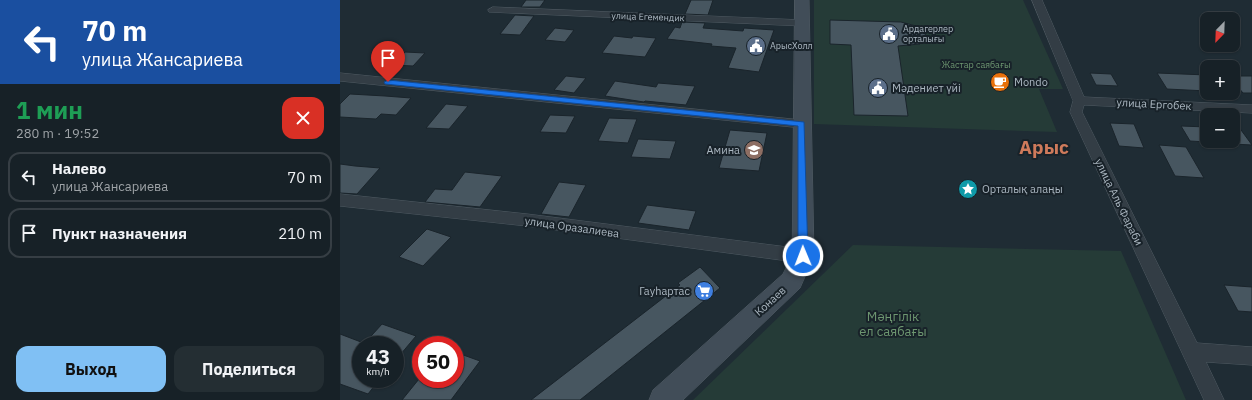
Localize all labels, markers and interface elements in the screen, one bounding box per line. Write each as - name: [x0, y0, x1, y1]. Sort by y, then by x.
- street label: улица Егемендик: [611, 10, 685, 23]
- text: 70 m: [82, 12, 147, 49]
- north arrow: [1200, 12, 1240, 52]
- map controls: [1200, 12, 1240, 148]
- icon: left: [16, 16, 68, 68]
- public building icon: Ардагерлер орталығы: [878, 23, 900, 45]
- place label: Ардагерлер орталығы: [903, 23, 953, 44]
- public building icon: АрысХолл: [745, 35, 767, 57]
- place label: АрысХолл: [770, 40, 813, 51]
- pin: [371, 41, 405, 82]
- icon: arrive: [377, 47, 399, 69]
- text: улица Жансариева: [82, 48, 243, 71]
- park label: Жастар саябағы: [941, 59, 1011, 70]
- button: +: [1200, 60, 1240, 100]
- cafe icon: Mondo: [989, 71, 1011, 93]
- place label: Mondo: [1014, 75, 1048, 89]
- public building icon: Mәдениет үйі: [867, 77, 889, 99]
- place label: Mәдениет үйі: [892, 81, 961, 95]
- text: 1 мин: [16, 94, 83, 126]
- street label: улица Ергобек: [1116, 95, 1192, 113]
- button: close: [282, 97, 324, 139]
- button: −: [1200, 108, 1240, 148]
- text: 280 m · 19:52: [16, 125, 99, 142]
- district label: Арыс: [1019, 135, 1069, 159]
- school or university icon: Амина: [743, 139, 765, 161]
- place label: Амина: [706, 143, 740, 157]
- street label: улица Аль Фараби: [1092, 156, 1146, 248]
- text: Налево: [52, 159, 106, 178]
- icon: left: [18, 166, 40, 188]
- text: 70 m: [287, 168, 322, 187]
- text: улица Жансариева: [52, 178, 168, 195]
- place icon: Орталық алаңы: [957, 178, 979, 200]
- place label: Орталық алаңы: [982, 182, 1063, 196]
- street label: улица Оразалиева: [524, 213, 620, 241]
- icon: arrive: [18, 222, 40, 244]
- text: Пункт назначения: [52, 224, 187, 243]
- text: 210 m: [278, 224, 322, 243]
- position arrow: [782, 235, 824, 277]
- supermarket icon: Гауһартас: [693, 280, 715, 302]
- street label: Конаев: [751, 283, 789, 319]
- place label: Гауһартас: [639, 284, 690, 298]
- park label: Мәңгілік ел саябағы: [859, 308, 927, 340]
- speed limit sign: 50: [412, 336, 464, 388]
- text: 43: [366, 343, 390, 370]
- button: Выход: [16, 346, 166, 392]
- button: Поделиться: [174, 346, 324, 392]
- text: km/h: [366, 365, 390, 378]

